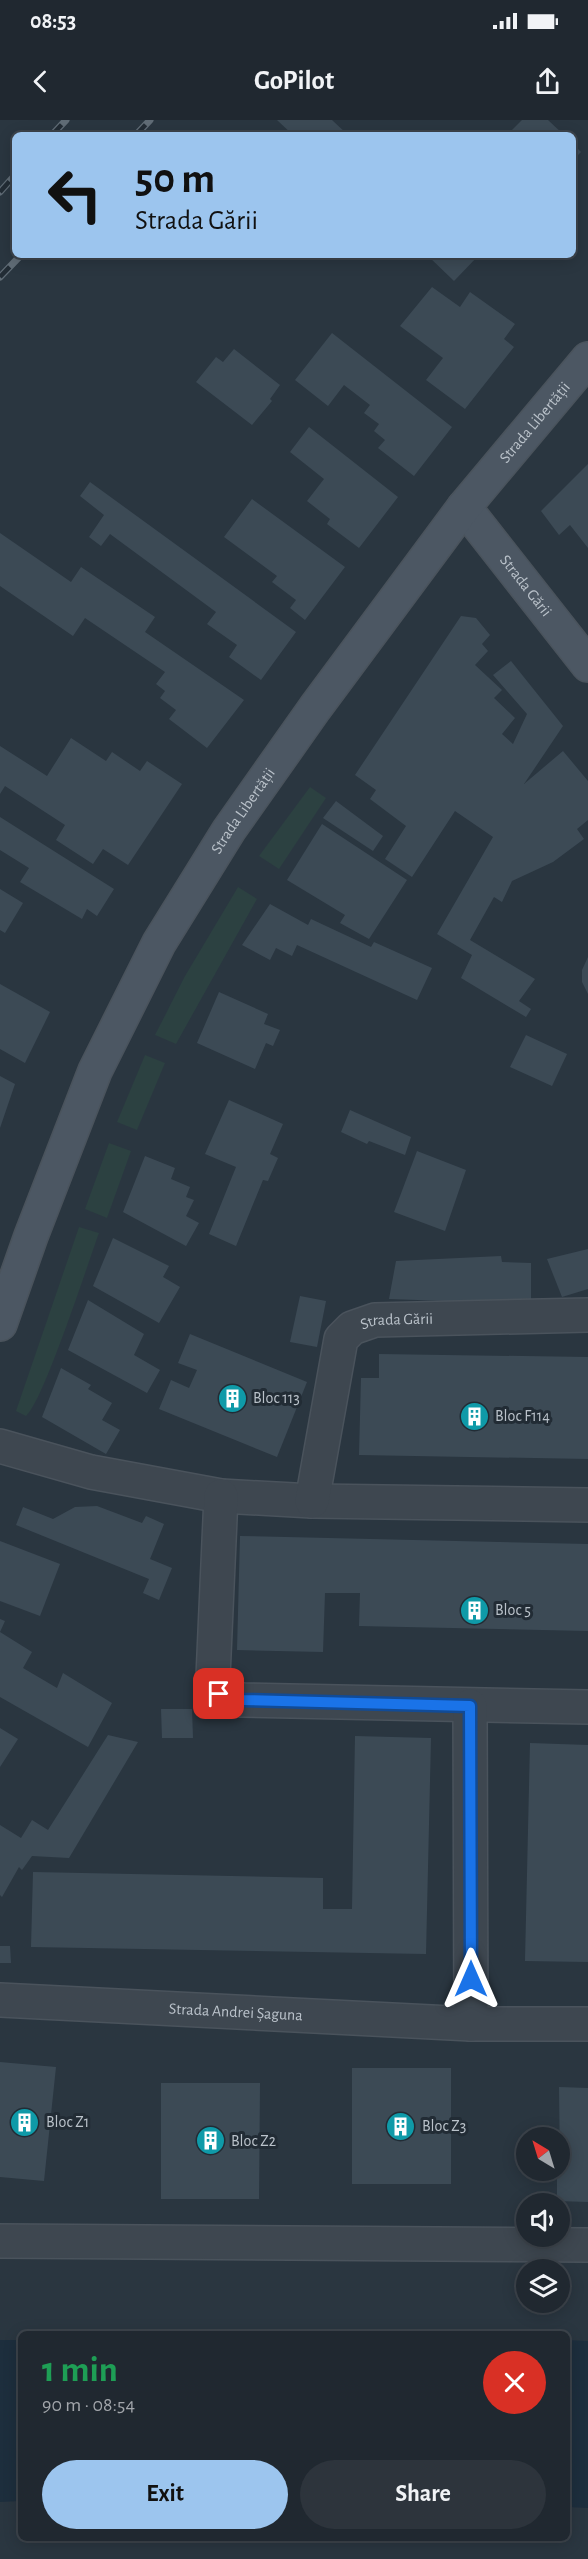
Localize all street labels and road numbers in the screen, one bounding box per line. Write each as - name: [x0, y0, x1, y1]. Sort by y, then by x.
- street label: Strada Libertății: [497, 379, 573, 466]
- street label: Strada Gării: [497, 552, 555, 619]
- street label: Strada Libertății: [208, 765, 278, 857]
- street label: Strada Gării: [358, 1311, 433, 1332]
- street label: Strada Andrei Șaguna: [168, 2001, 303, 2023]

